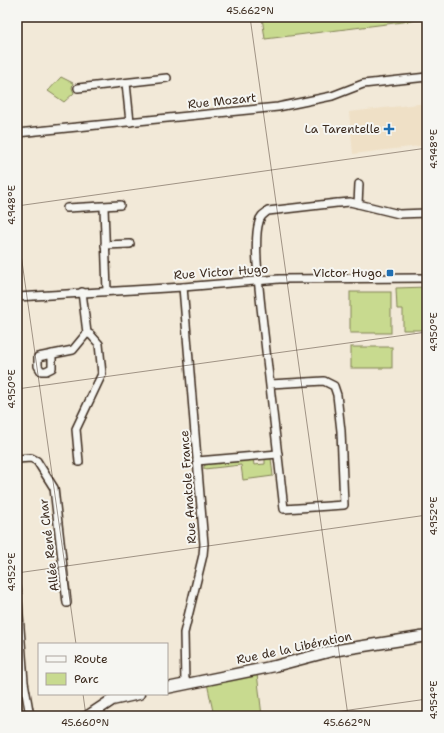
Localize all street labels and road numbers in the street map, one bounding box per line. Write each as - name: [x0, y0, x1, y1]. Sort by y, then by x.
- street label: Rue Mozart: [187, 89, 257, 113]
- street label: Rue Victor Hugo: [173, 261, 269, 283]
- street label: Rue Anatole France: [176, 429, 200, 544]
- street label: Allée René Char: [35, 497, 63, 592]
- street label: Rue de la Libération: [235, 628, 353, 668]

